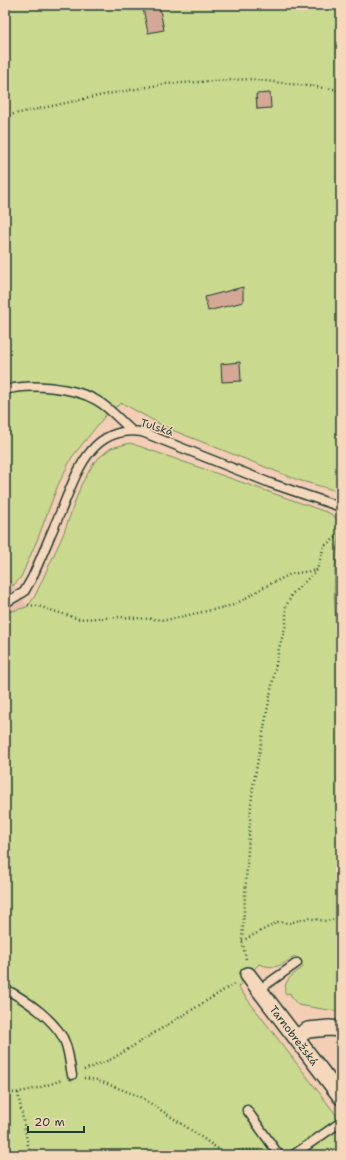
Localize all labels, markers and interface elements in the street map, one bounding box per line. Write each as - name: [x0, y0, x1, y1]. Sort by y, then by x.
- street label: Tulská: [139, 415, 175, 440]
- street label: Tarnobrežská: [266, 1003, 322, 1069]
- scale bar: [28, 1108, 84, 1134]
- text: 20 m: [34, 1114, 65, 1130]

